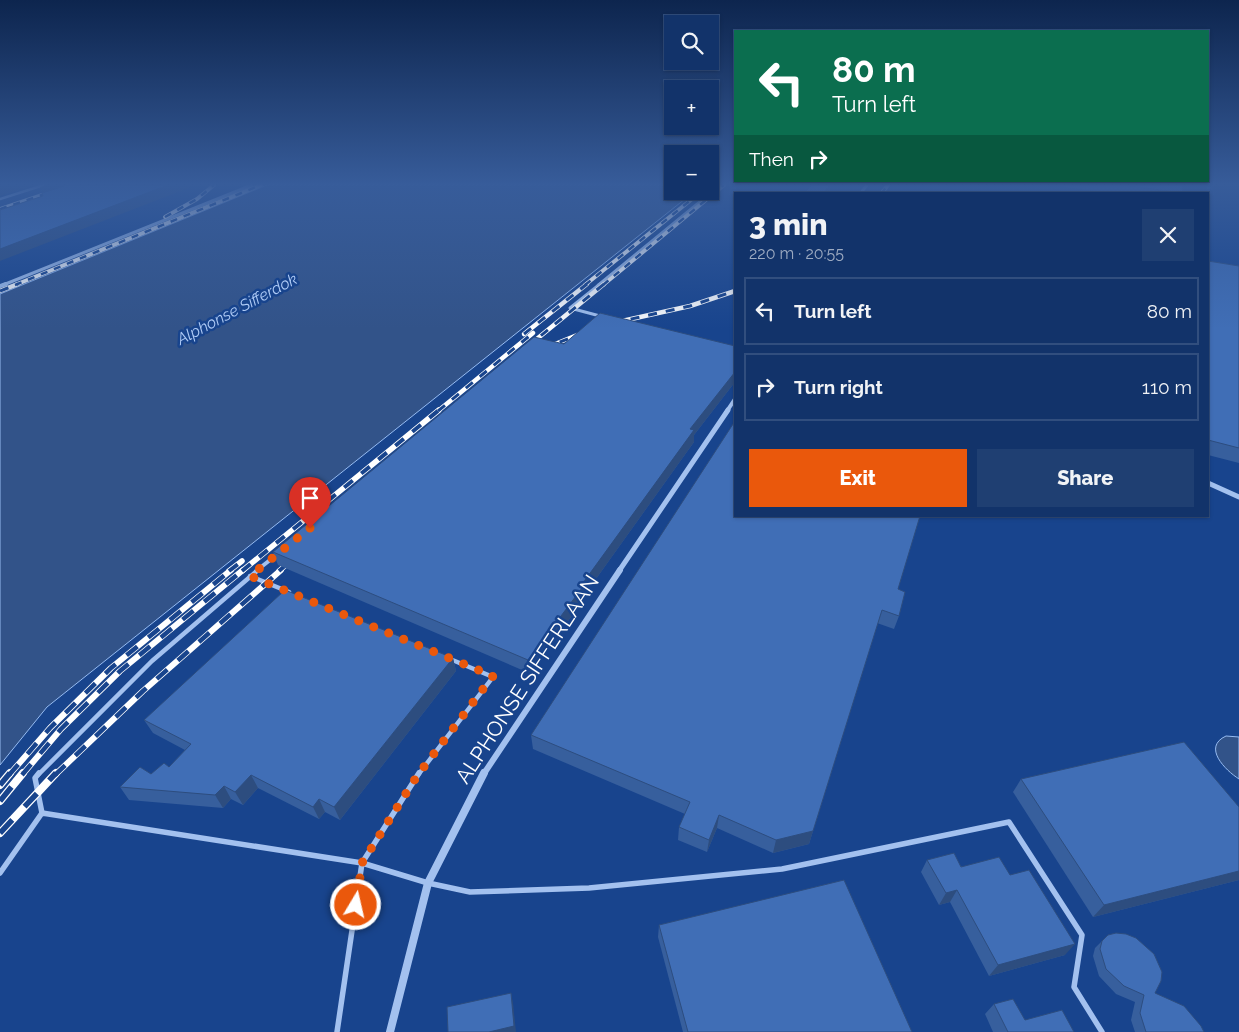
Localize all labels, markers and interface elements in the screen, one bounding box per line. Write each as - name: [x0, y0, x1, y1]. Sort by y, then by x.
- map controls: [664, 15, 719, 200]
- button: search: [664, 15, 719, 70]
- text: 80 m: [832, 49, 916, 90]
- icon: left: [749, 50, 814, 115]
- button: +: [664, 80, 719, 135]
- text: Turn left: [832, 91, 916, 117]
- button: −: [664, 145, 719, 200]
- icon: right: [804, 145, 832, 173]
- text: Then: [749, 148, 794, 170]
- text: 3 min: [749, 207, 828, 242]
- button: close: [1142, 209, 1194, 261]
- text: 220 m · 20:55: [749, 244, 844, 263]
- water label: Alphonse Sifferdok: [173, 269, 301, 349]
- icon: left: [751, 297, 779, 325]
- text: Turn left: [794, 300, 871, 322]
- text: 80 m: [1147, 300, 1192, 322]
- icon: right: [751, 373, 779, 401]
- text: Turn right: [794, 376, 883, 398]
- text: 110 m: [1142, 376, 1192, 398]
- button: Exit: [749, 449, 967, 507]
- button: Share: [977, 449, 1194, 507]
- pin: [289, 477, 331, 528]
- icon: arrive: [296, 484, 324, 512]
- street label: ALPHONSE SIFFERLAAN: [450, 570, 604, 788]
- position arrow: [329, 878, 381, 930]

